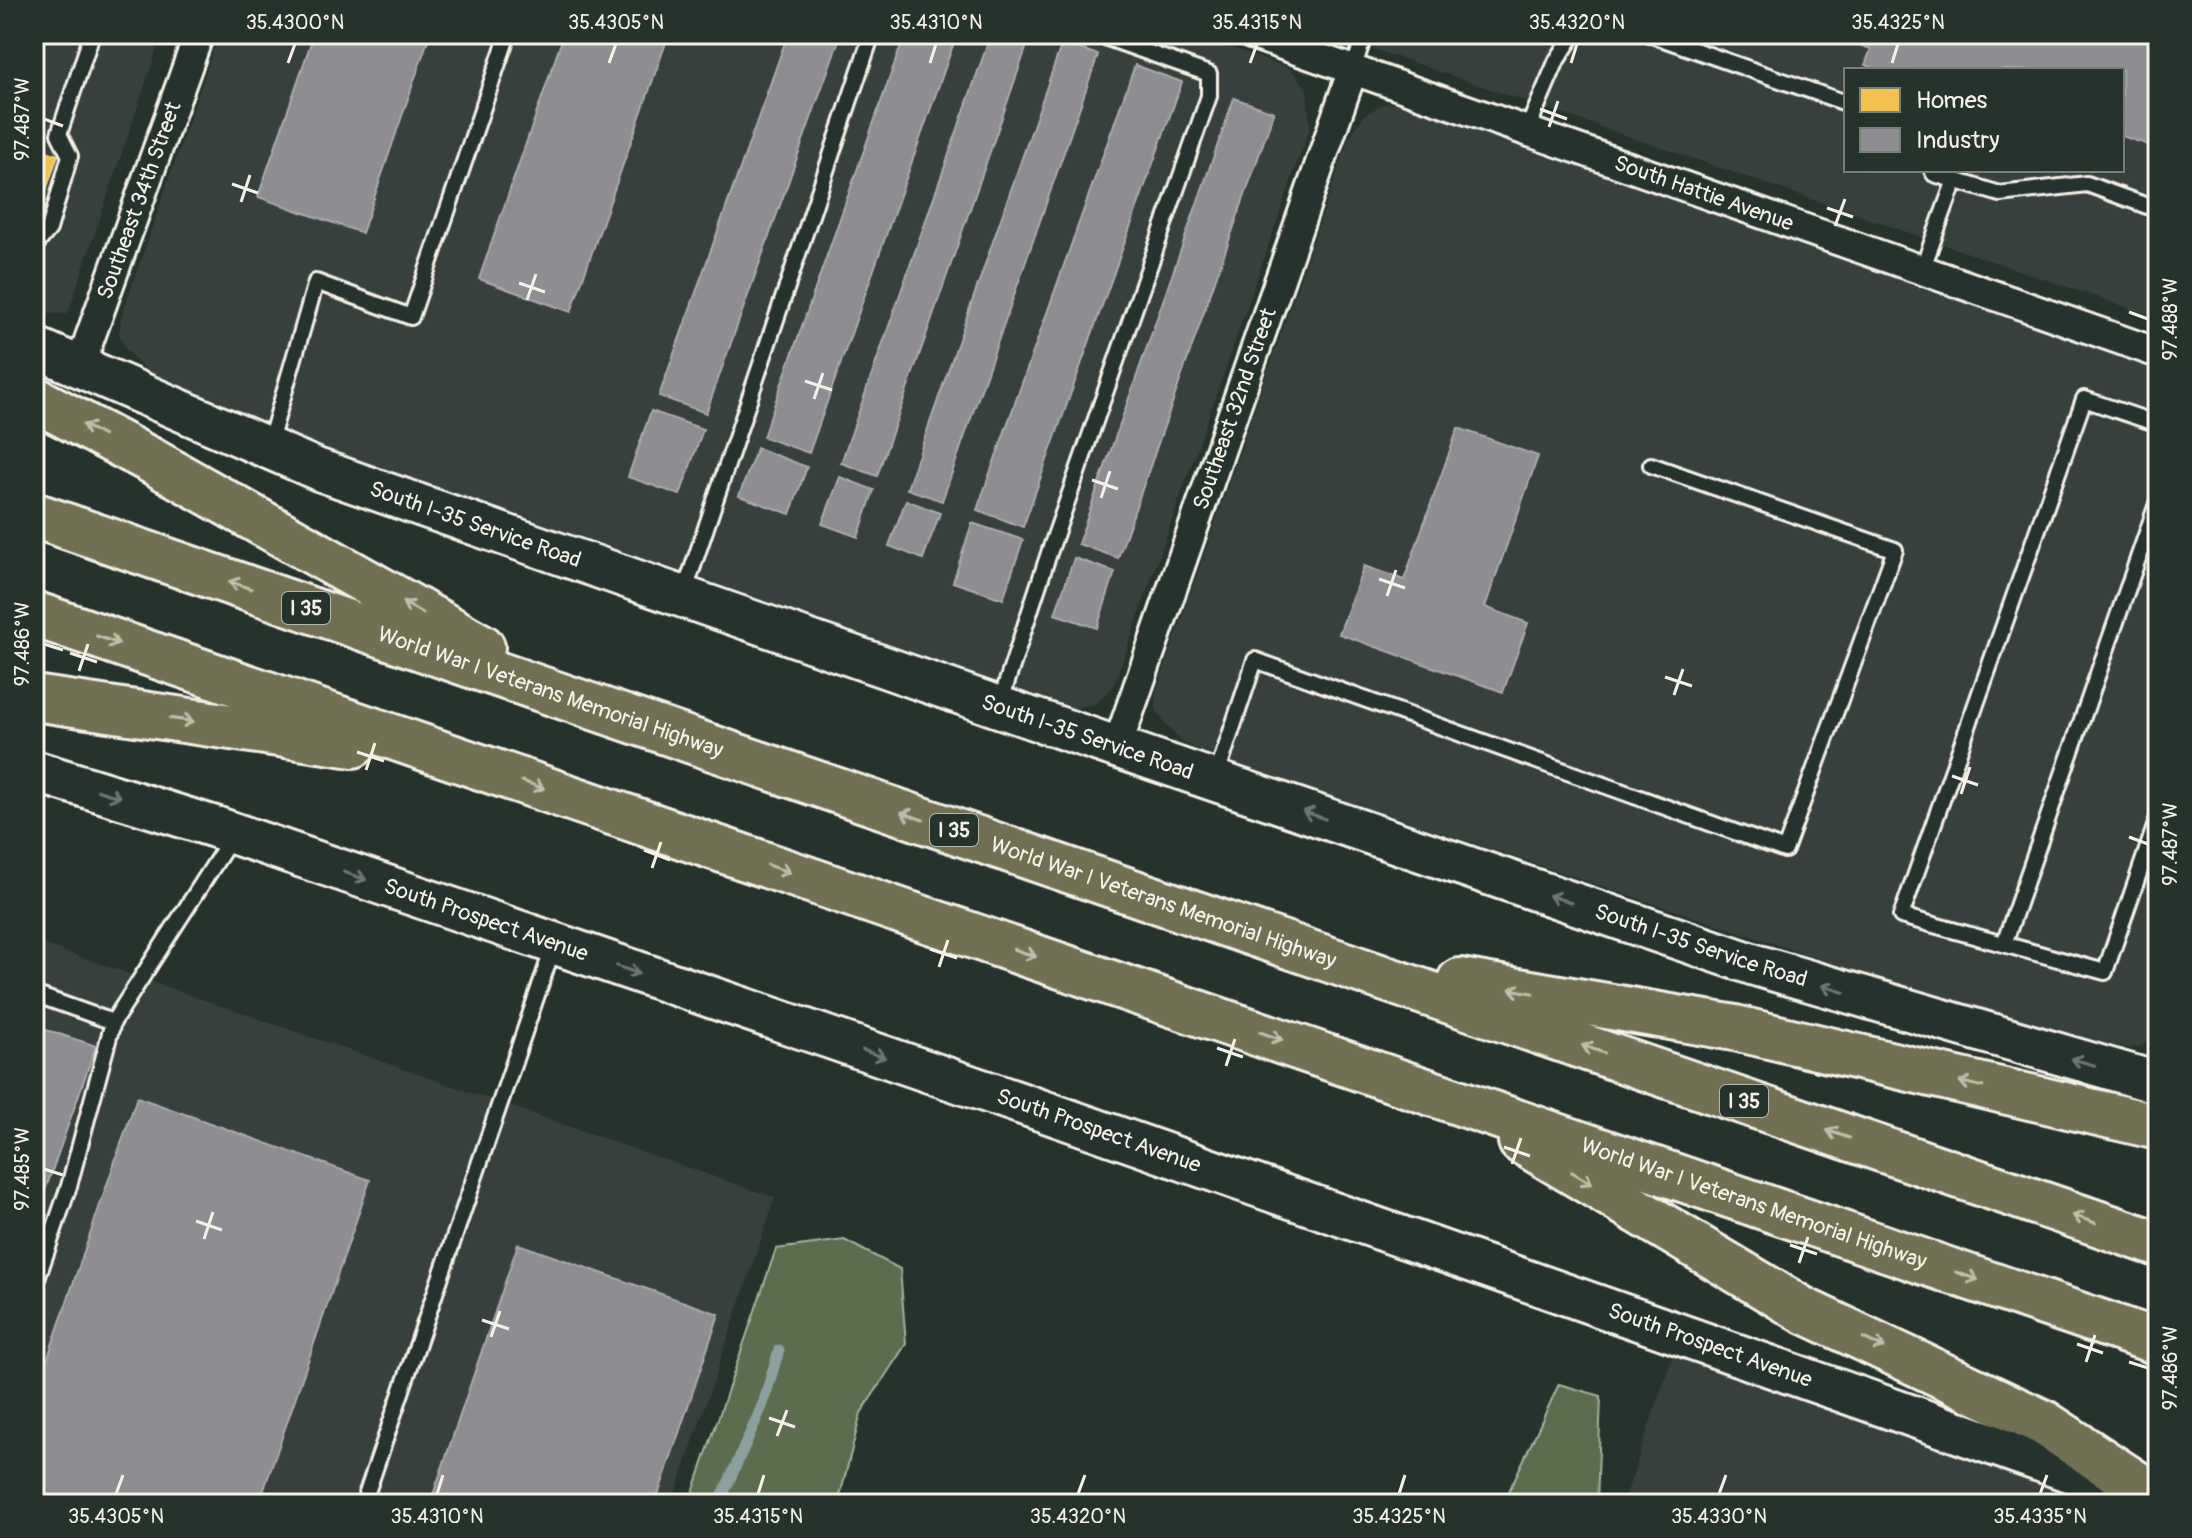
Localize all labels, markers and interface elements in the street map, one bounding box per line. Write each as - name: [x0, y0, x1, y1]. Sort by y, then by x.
- text: 35.4300°N: [246, 10, 344, 35]
- text: 35.4305°N: [568, 10, 664, 35]
- text: 35.4310°N: [890, 10, 982, 35]
- text: 35.4315°N: [1212, 10, 1302, 35]
- text: 35.4320°N: [1529, 10, 1625, 35]
- text: 35.4325°N: [1851, 10, 1945, 35]
- legend: [1844, 68, 2124, 172]
- text: 97.487°W: [10, 77, 35, 161]
- text: Homes: [1916, 86, 1988, 115]
- street label: Southeast 34th Street: [91, 98, 188, 303]
- text: Industry: [1916, 126, 1999, 155]
- street label: South Hattie Avenue: [1610, 149, 1797, 238]
- text: 97.488°W: [2158, 278, 2183, 360]
- street label: Southeast 32nd Street: [1187, 304, 1283, 514]
- one-way arrow: [82, 422, 105, 438]
- street label: South I-35 Service Road: [366, 475, 585, 574]
- one-way arrow: [227, 577, 252, 592]
- road number: I 35: [282, 592, 330, 624]
- one-way arrow: [402, 600, 425, 616]
- text: 97.486°W: [10, 602, 35, 686]
- street label: World War I Veterans Memorial Highway: [374, 620, 727, 765]
- one-way arrow: [95, 633, 120, 648]
- street label: South I-35 Service Road: [978, 688, 1197, 786]
- one-way arrow: [168, 713, 194, 728]
- one-way arrow: [520, 779, 545, 794]
- one-way arrow: [95, 787, 121, 802]
- text: 97.487°W: [2158, 802, 2183, 886]
- one-way arrow: [1302, 806, 1327, 821]
- one-way arrow: [899, 807, 924, 822]
- road number: I 35: [930, 814, 978, 846]
- street label: World War I Veterans Memorial Highway: [987, 830, 1340, 975]
- one-way arrow: [766, 862, 791, 877]
- one-way arrow: [343, 869, 368, 884]
- street label: South Prospect Avenue: [380, 872, 592, 968]
- one-way arrow: [1548, 890, 1573, 905]
- street label: South I-35 Service Road: [1591, 897, 1810, 994]
- one-way arrow: [1012, 946, 1037, 961]
- one-way arrow: [615, 963, 640, 978]
- one-way arrow: [1821, 981, 1847, 996]
- one-way arrow: [1508, 983, 1534, 998]
- one-way arrow: [1258, 1030, 1283, 1045]
- one-way arrow: [1580, 1041, 1605, 1056]
- one-way arrow: [861, 1047, 886, 1062]
- one-way arrow: [2070, 1053, 2096, 1068]
- one-way arrow: [1958, 1075, 1984, 1090]
- street label: South Prospect Avenue: [993, 1082, 1205, 1179]
- road number: I 35: [1720, 1085, 1768, 1117]
- one-way arrow: [1826, 1125, 1851, 1140]
- text: 97.485°W: [10, 1127, 35, 1211]
- street label: World War I Veterans Memorial Highway: [1577, 1131, 1930, 1276]
- one-way arrow: [1570, 1170, 1593, 1186]
- one-way arrow: [2072, 1210, 2097, 1225]
- one-way arrow: [1954, 1270, 1979, 1285]
- street label: South Prospect Avenue: [1605, 1296, 1816, 1394]
- text: 97.486°W: [2158, 1326, 2183, 1410]
- one-way arrow: [1862, 1336, 1886, 1351]
- text: 35.4305°N: [68, 1504, 164, 1529]
- text: 35.4310°N: [391, 1504, 483, 1529]
- text: 35.4315°N: [713, 1504, 803, 1529]
- text: 35.4320°N: [1030, 1504, 1126, 1529]
- text: 35.4325°N: [1352, 1504, 1446, 1529]
- text: 35.4330°N: [1671, 1504, 1767, 1529]
- text: 35.4335°N: [1993, 1504, 2087, 1529]

